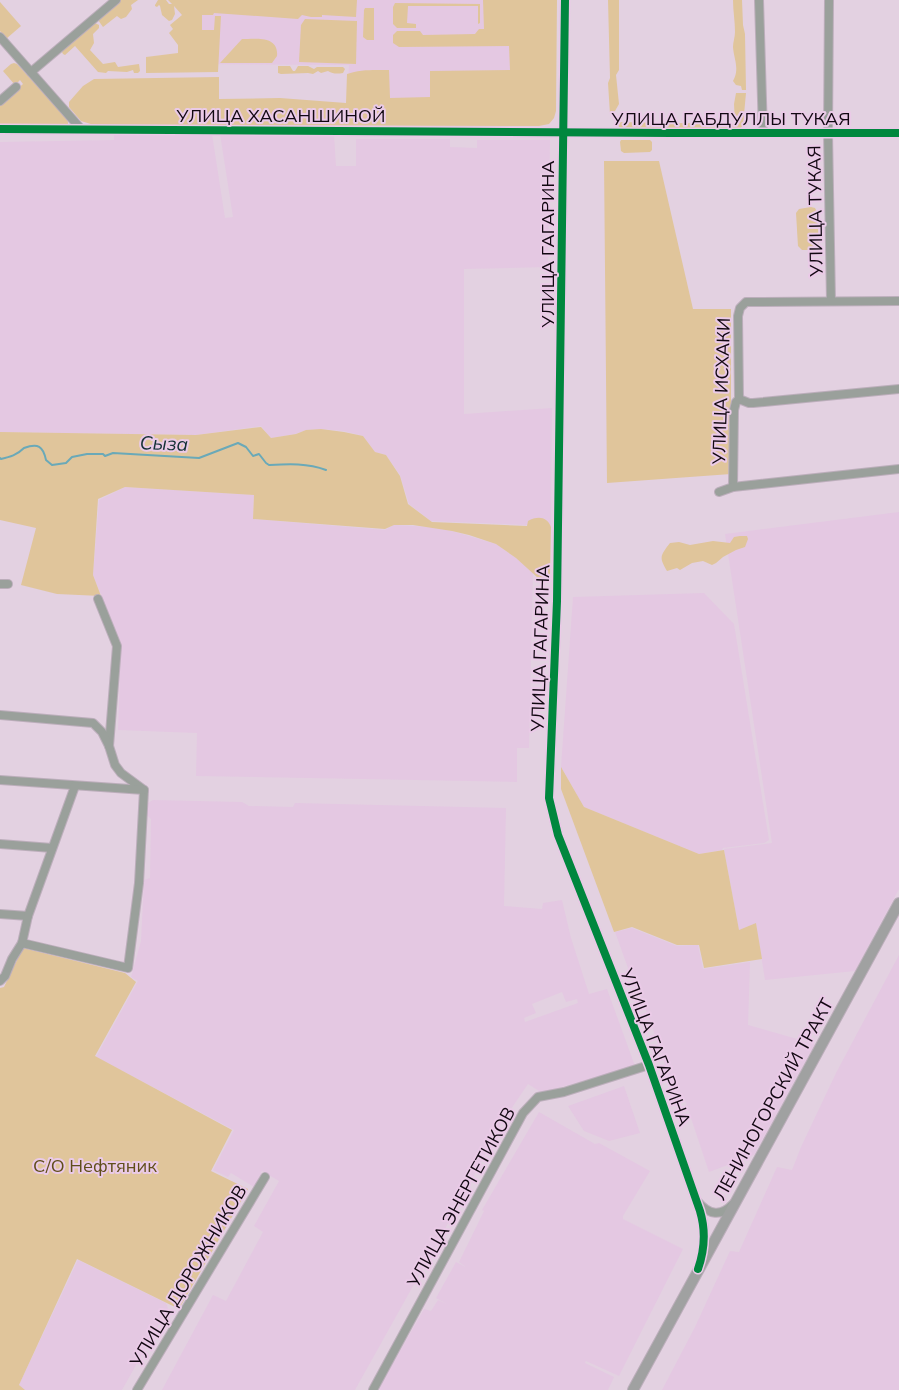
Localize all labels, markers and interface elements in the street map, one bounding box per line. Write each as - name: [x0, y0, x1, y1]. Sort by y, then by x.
- street label: УЛИЦА ХАСАНШИНОЙ: [176, 104, 385, 127]
- street label: УЛИЦА ГАБДУЛЛЫ ТУКАЯ: [610, 107, 851, 130]
- street label: УЛИЦА ТУКАЯ: [802, 145, 828, 278]
- street label: УЛИЦА ГАГАРИНА: [536, 161, 559, 328]
- street label: УЛИЦА ИСХАКИ: [707, 317, 735, 466]
- water label: Сыза: [139, 430, 189, 456]
- street label: УЛИЦА ГАГАРИНА: [526, 564, 554, 733]
- street label: УЛИЦА ГАГАРИНА: [615, 964, 697, 1129]
- street label: ЛЕНИНОГОРСКИЙ ТРАКТ: [708, 994, 838, 1204]
- street label: УЛИЦА ЭНЕРГЕТИКОВ: [401, 1103, 520, 1292]
- park label: С/О Нефтяник: [33, 1154, 157, 1177]
- street label: УЛИЦА ДОРОЖНИКОВ: [124, 1181, 251, 1372]

